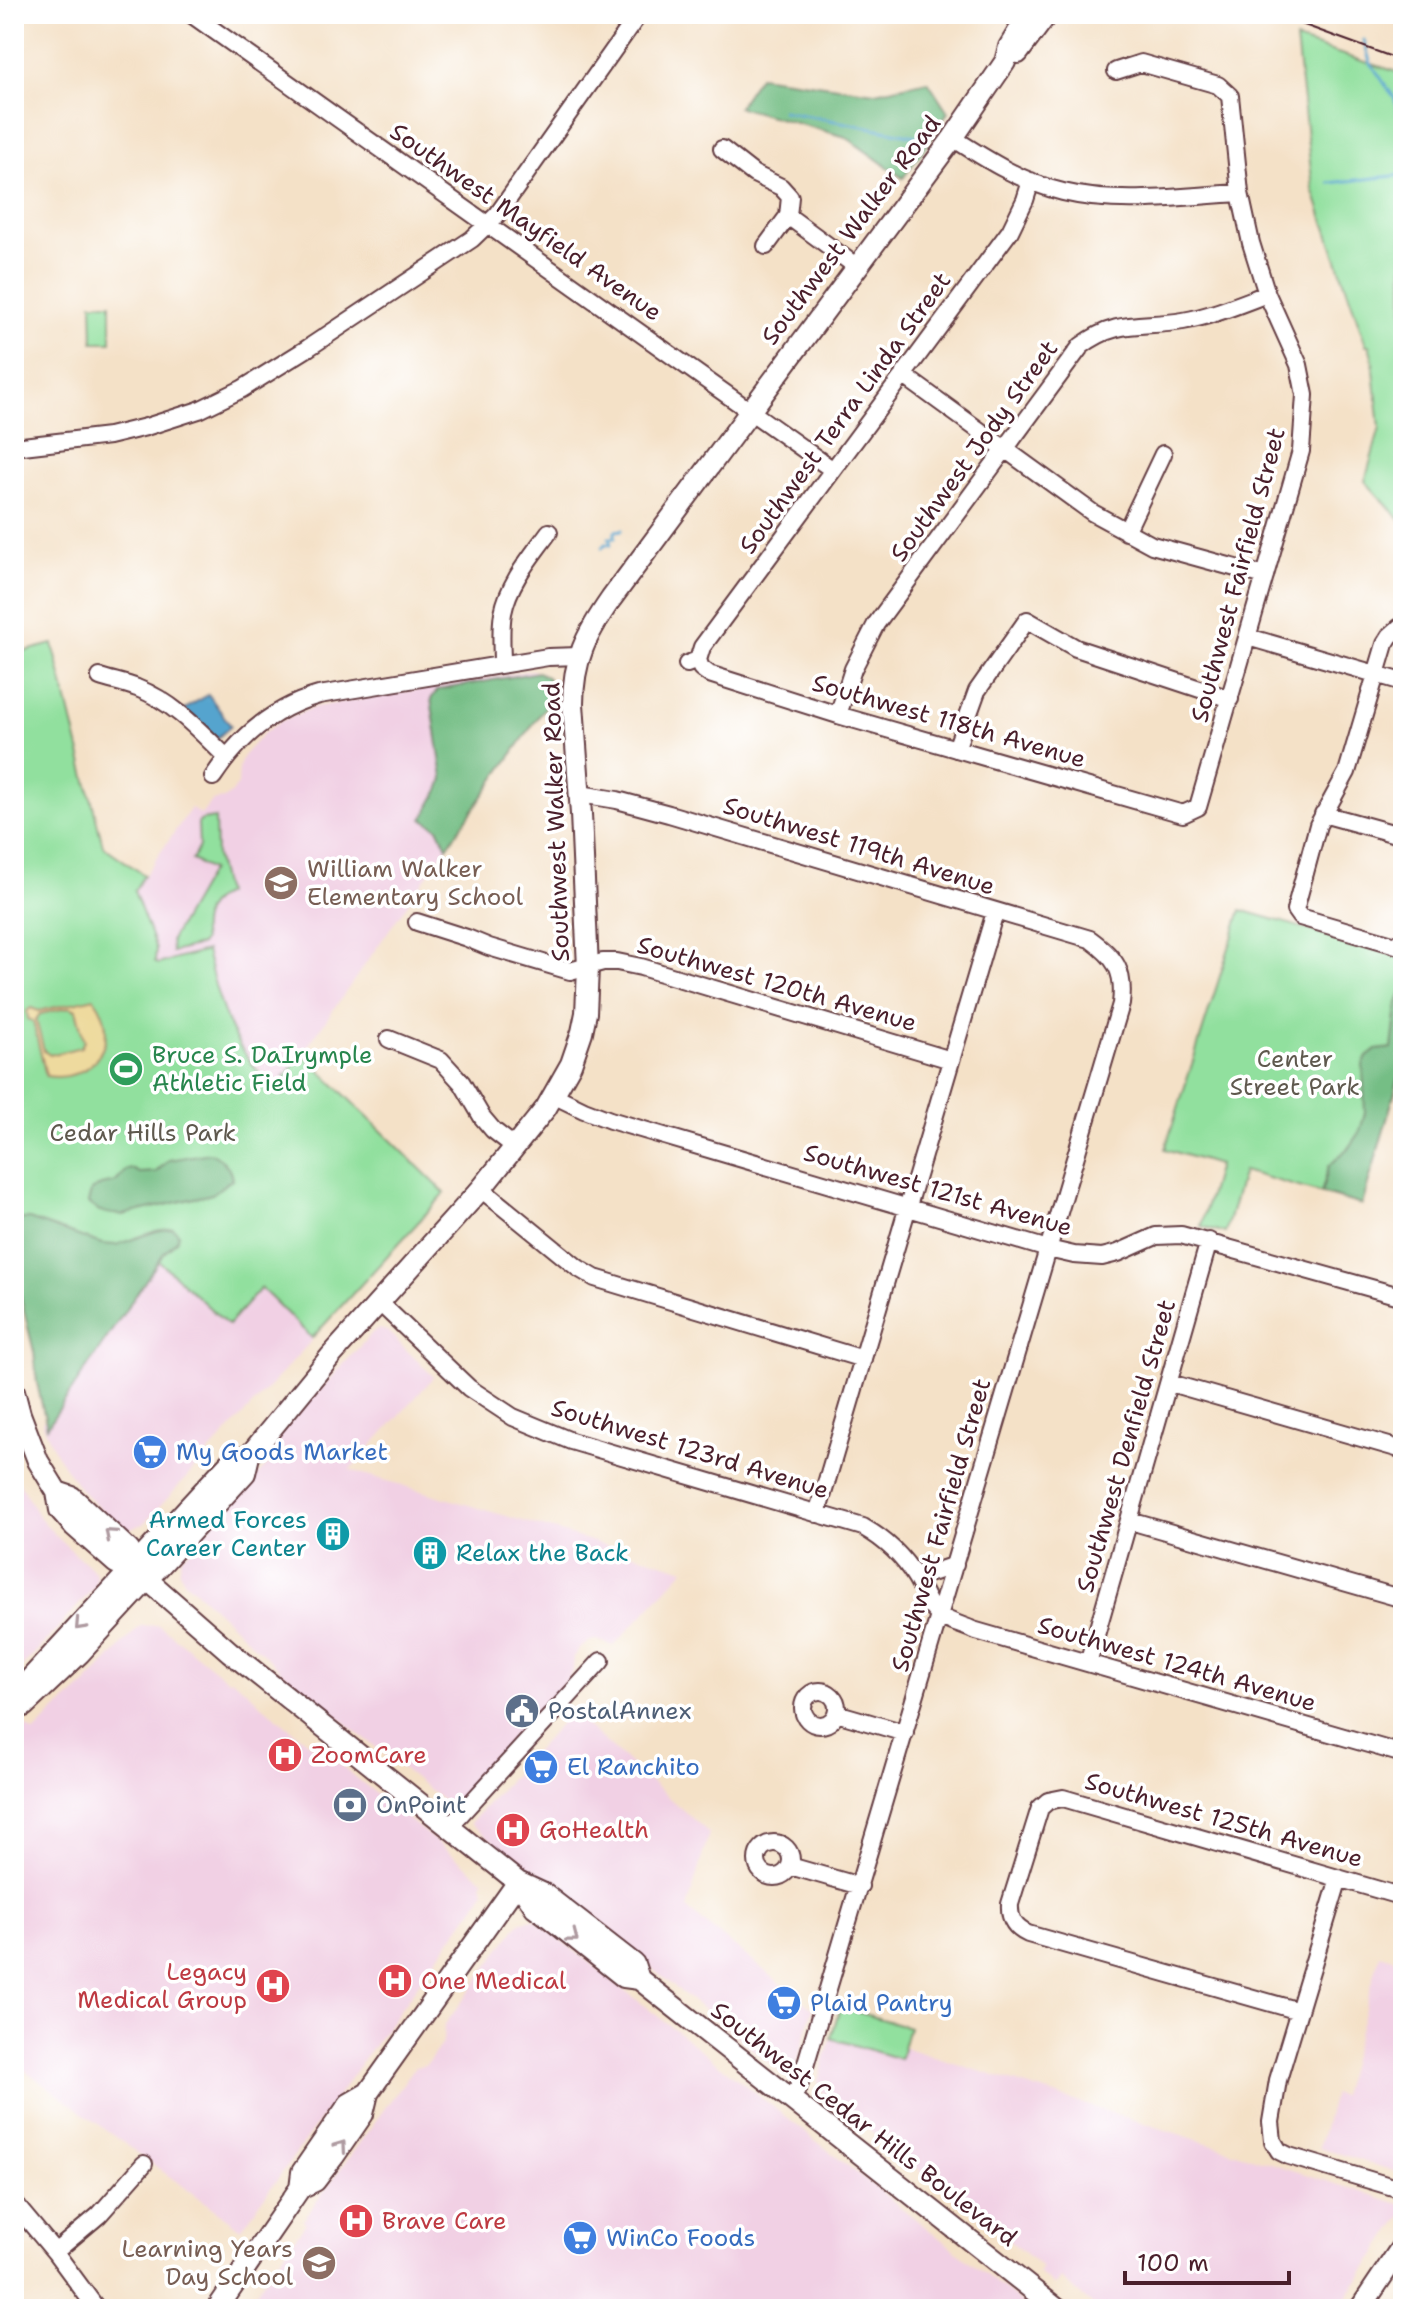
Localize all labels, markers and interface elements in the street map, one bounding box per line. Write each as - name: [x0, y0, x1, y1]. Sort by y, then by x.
- street label: Southwest Walker Road: [754, 109, 948, 351]
- street label: Southwest Mayfield Avenue: [384, 116, 668, 328]
- street label: Southwest Terra Linda Street: [732, 266, 958, 560]
- street label: Southwest Jody Street: [883, 334, 1065, 568]
- street label: Southwest Fairfield Street: [1183, 424, 1293, 726]
- street label: Southwest 118th Avenue: [809, 667, 1089, 775]
- street label: Southwest Walker Road: [535, 682, 577, 962]
- street label: Southwest 119th Avenue: [719, 789, 999, 903]
- place label: William Walker Elementary School: [307, 853, 524, 913]
- school or university icon: William Walker Elementary School: [262, 864, 300, 902]
- street label: Southwest 120th Avenue: [634, 929, 920, 1039]
- place label: Bruce S. DaIrymple Athletic Field: [152, 1039, 373, 1099]
- park label: Center Street Park: [1230, 1043, 1360, 1103]
- sports icon: Bruce S. DaIrymple Athletic Field: [107, 1050, 145, 1088]
- park label: Cedar Hills Park: [50, 1117, 236, 1149]
- street label: Southwest 121st Avenue: [800, 1136, 1076, 1244]
- street label: Southwest Denfield Street: [1069, 1296, 1183, 1596]
- street label: Southwest Fairfield Street: [884, 1375, 998, 1675]
- street label: Southwest 123rd Avenue: [547, 1392, 833, 1506]
- supermarket icon: My Goods Market: [131, 1433, 169, 1471]
- place label: My Goods Market: [176, 1436, 388, 1468]
- place label: Armed Forces Career Center: [146, 1504, 307, 1564]
- building icon: Armed Forces Career Center: [314, 1515, 352, 1553]
- one-way arrow: [105, 1529, 120, 1543]
- building icon: Relax the Back: [411, 1534, 449, 1572]
- place label: Relax the Back: [456, 1537, 629, 1569]
- street label: Southwest 124th Avenue: [1034, 1609, 1320, 1719]
- one-way arrow: [76, 1615, 90, 1630]
- public building icon: PostalAnnex: [503, 1692, 541, 1730]
- place label: PostalAnnex: [548, 1695, 691, 1727]
- hospital icon: ZoomCare: [266, 1736, 304, 1774]
- place label: ZoomCare: [311, 1739, 427, 1771]
- supermarket icon: El Ranchito: [522, 1748, 560, 1786]
- place label: El Ranchito: [567, 1751, 700, 1783]
- street label: Southwest 125th Avenue: [1081, 1765, 1367, 1875]
- bank icon: OnPoint: [331, 1786, 369, 1824]
- place label: OnPoint: [376, 1789, 467, 1821]
- hospital icon: GoHealth: [494, 1811, 532, 1849]
- place label: GoHealth: [539, 1814, 649, 1846]
- one-way arrow: [564, 1927, 579, 1941]
- place label: Legacy Medical Group: [77, 1956, 247, 2016]
- hospital icon: One Medical: [376, 1962, 414, 2000]
- place label: One Medical: [421, 1965, 567, 1997]
- hospital icon: Legacy Medical Group: [254, 1967, 292, 2005]
- supermarket icon: Plaid Pantry: [765, 1984, 803, 2022]
- place label: Plaid Pantry: [810, 1987, 953, 2019]
- street label: Southwest Cedar Hills Boulevard: [704, 1994, 1024, 2254]
- one-way arrow: [331, 2141, 346, 2155]
- hospital icon: Brave Care: [337, 2202, 375, 2240]
- place label: Brave Care: [382, 2205, 507, 2237]
- supermarket icon: WinCo Foods: [561, 2219, 599, 2257]
- place label: WinCo Foods: [606, 2222, 755, 2254]
- place label: Learning Years Day School: [121, 2233, 294, 2293]
- scale bar: [1125, 2235, 1289, 2285]
- school or university icon: Learning Years Day School: [300, 2244, 338, 2282]
- text: 100 m: [1137, 2247, 1209, 2279]

